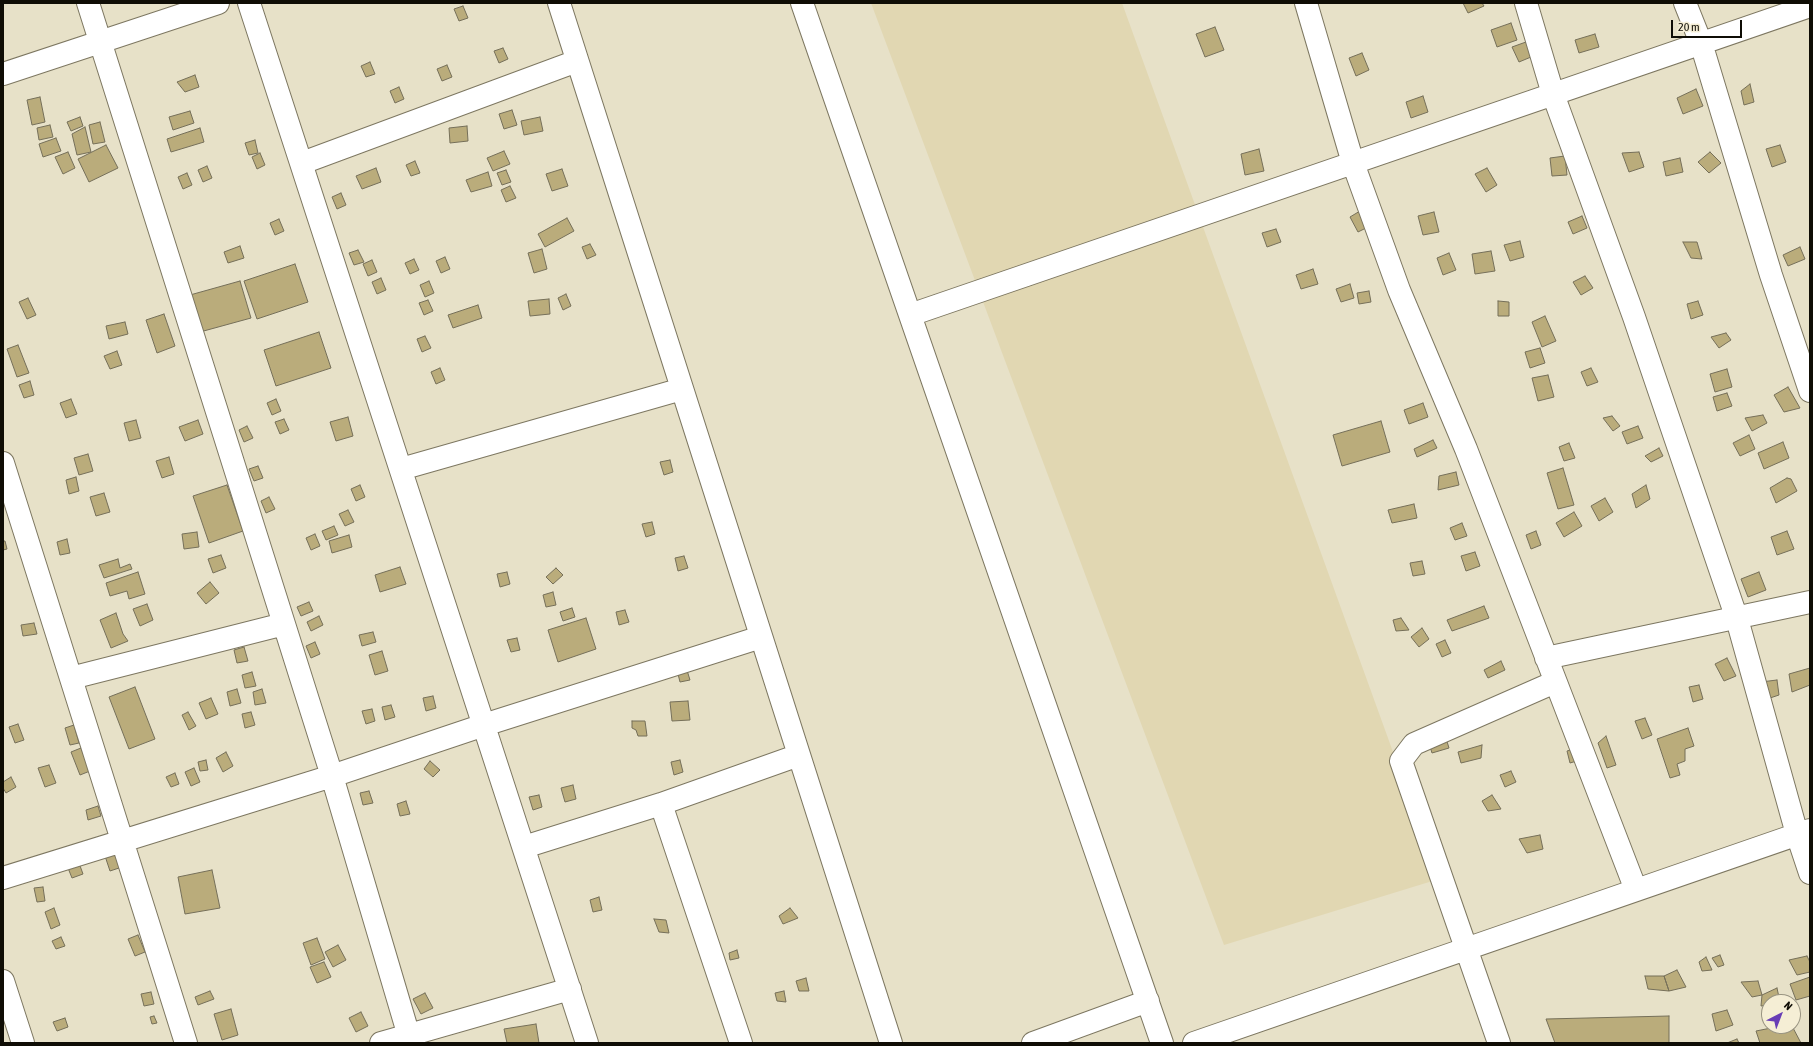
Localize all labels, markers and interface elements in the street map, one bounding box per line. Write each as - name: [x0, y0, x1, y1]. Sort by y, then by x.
- scale bar: [1673, 12, 1744, 38]
- text: 20 m: [1678, 20, 1700, 34]
- north arrow: [1761, 994, 1801, 1034]
- text: N: [1782, 999, 1795, 1012]

